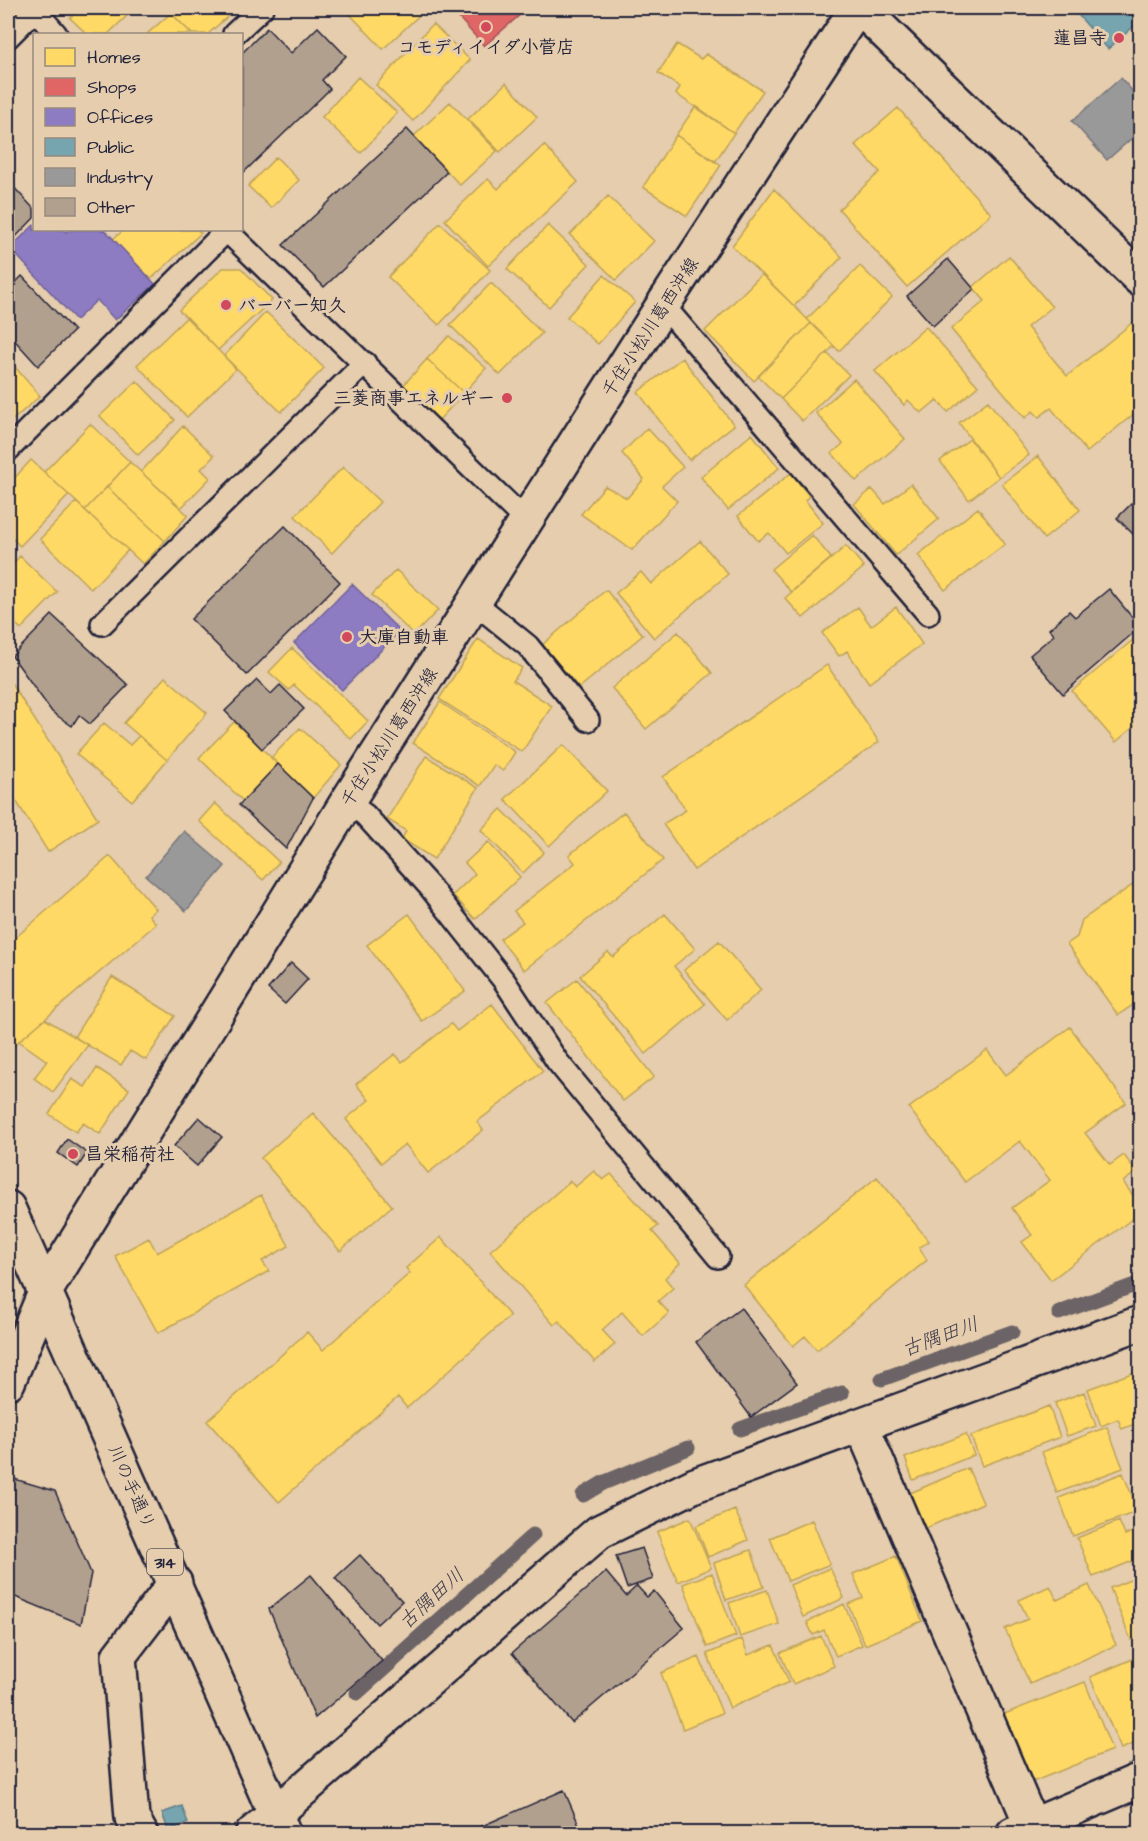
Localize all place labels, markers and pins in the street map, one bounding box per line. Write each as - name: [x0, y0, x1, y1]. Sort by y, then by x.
- marker: コモディイイダ小菅店: [479, 20, 493, 34]
- place label: 蓮昌寺: [1053, 26, 1107, 51]
- marker: 蓮昌寺: [1112, 31, 1126, 45]
- place label: コモディイイダ小菅店: [397, 35, 575, 60]
- place label: バーバー知久: [238, 293, 346, 318]
- marker: バーバー知久: [219, 298, 233, 312]
- place label: 三菱商事エネルギー: [333, 386, 495, 411]
- marker: 三菱商事エネルギー: [500, 391, 514, 405]
- place label: 大庫自動車: [359, 625, 449, 650]
- marker: 大庫自動車: [340, 630, 354, 644]
- place label: 昌栄稲荷社: [85, 1142, 175, 1167]
- marker: 昌栄稲荷社: [66, 1147, 80, 1161]

